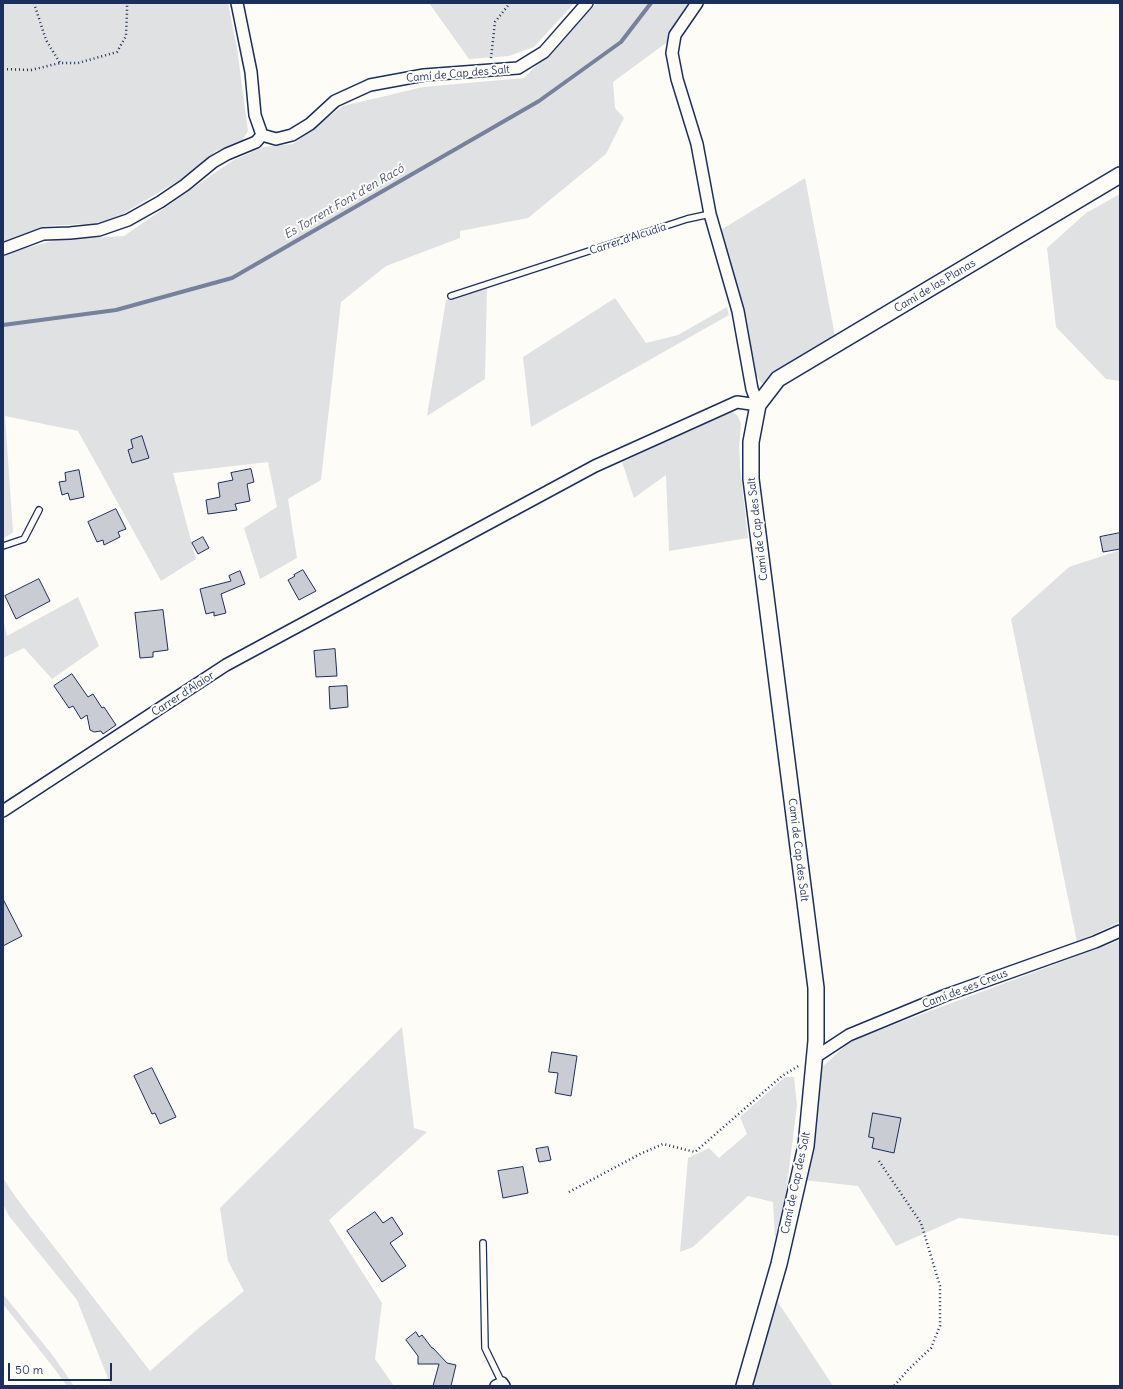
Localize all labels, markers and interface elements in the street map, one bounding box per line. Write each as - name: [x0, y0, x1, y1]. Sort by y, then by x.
- street label: Camí de Cap des Salt: [406, 63, 510, 85]
- water label: Es Torrent Font d'en Racó: [281, 162, 407, 242]
- street label: Carrer d'Alcudia: [588, 220, 668, 258]
- street label: Camí de las Planas: [892, 257, 978, 315]
- street label: Camí de Cap des Salt: [745, 477, 771, 581]
- street label: Carrer d'Alaior: [149, 669, 217, 719]
- street label: Camí de Cap des Salt: [785, 798, 811, 902]
- street label: Camí de ses Creus: [920, 967, 1010, 1011]
- street label: Camí de Cap des Salt: [779, 1131, 813, 1235]
- scale bar: [10, 1355, 114, 1381]
- text: 50 m: [15, 1362, 43, 1377]

